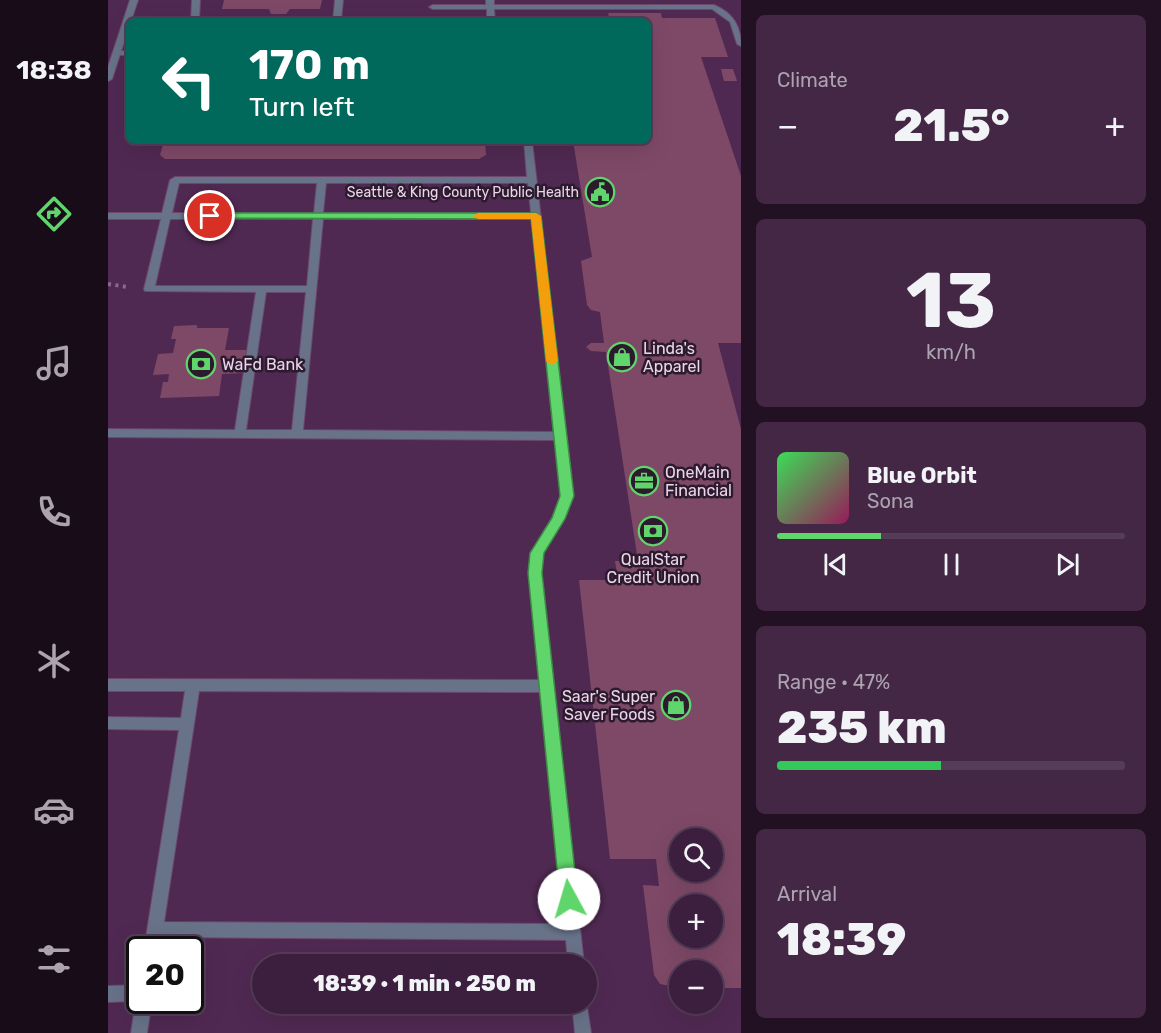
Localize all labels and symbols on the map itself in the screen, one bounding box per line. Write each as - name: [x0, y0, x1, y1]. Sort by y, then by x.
- public building icon: Seattle & King County Public Health: [584, 176, 616, 208]
- place label: Seattle & King County Public Health: [347, 184, 579, 201]
- pin: [184, 190, 235, 241]
- place label: Linda's Apparel: [643, 339, 700, 376]
- shop icon: Linda's Apparel: [606, 341, 638, 373]
- bank icon: WaFd Bank: [185, 348, 217, 380]
- place label: WaFd Bank: [222, 355, 304, 374]
- place label: OneMain Financial: [665, 463, 732, 500]
- office icon: OneMain Financial: [628, 465, 660, 497]
- bank icon: QualStar Credit Union: [637, 515, 669, 547]
- place label: QualStar Credit Union: [607, 550, 699, 587]
- place label: Saar's Super Saver Foods: [562, 687, 655, 724]
- shop icon: Saar's Super Saver Foods: [660, 689, 692, 721]
- position arrow: [537, 867, 601, 931]
- speed limit sign: 20: [126, 936, 204, 1014]

